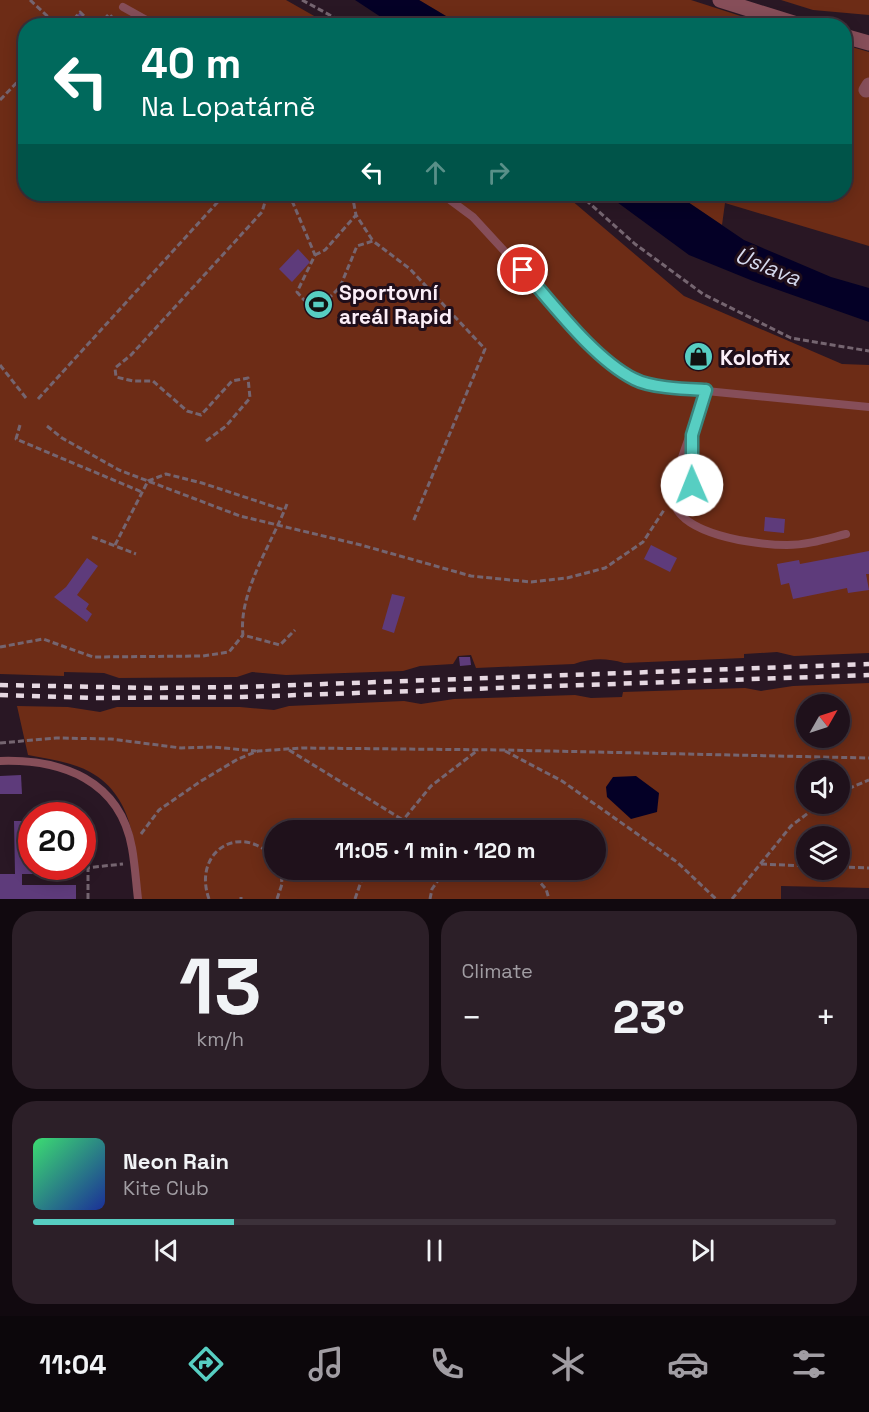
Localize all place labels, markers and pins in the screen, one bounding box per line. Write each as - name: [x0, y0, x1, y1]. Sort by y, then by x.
- pin: [497, 244, 548, 295]
- place label: Sportovní areál Rapid: [339, 279, 452, 330]
- sports icon: Sportovní areál Rapid: [302, 288, 334, 320]
- shop icon: Kolofix: [683, 341, 715, 373]
- place label: Kolofix: [720, 344, 790, 371]

